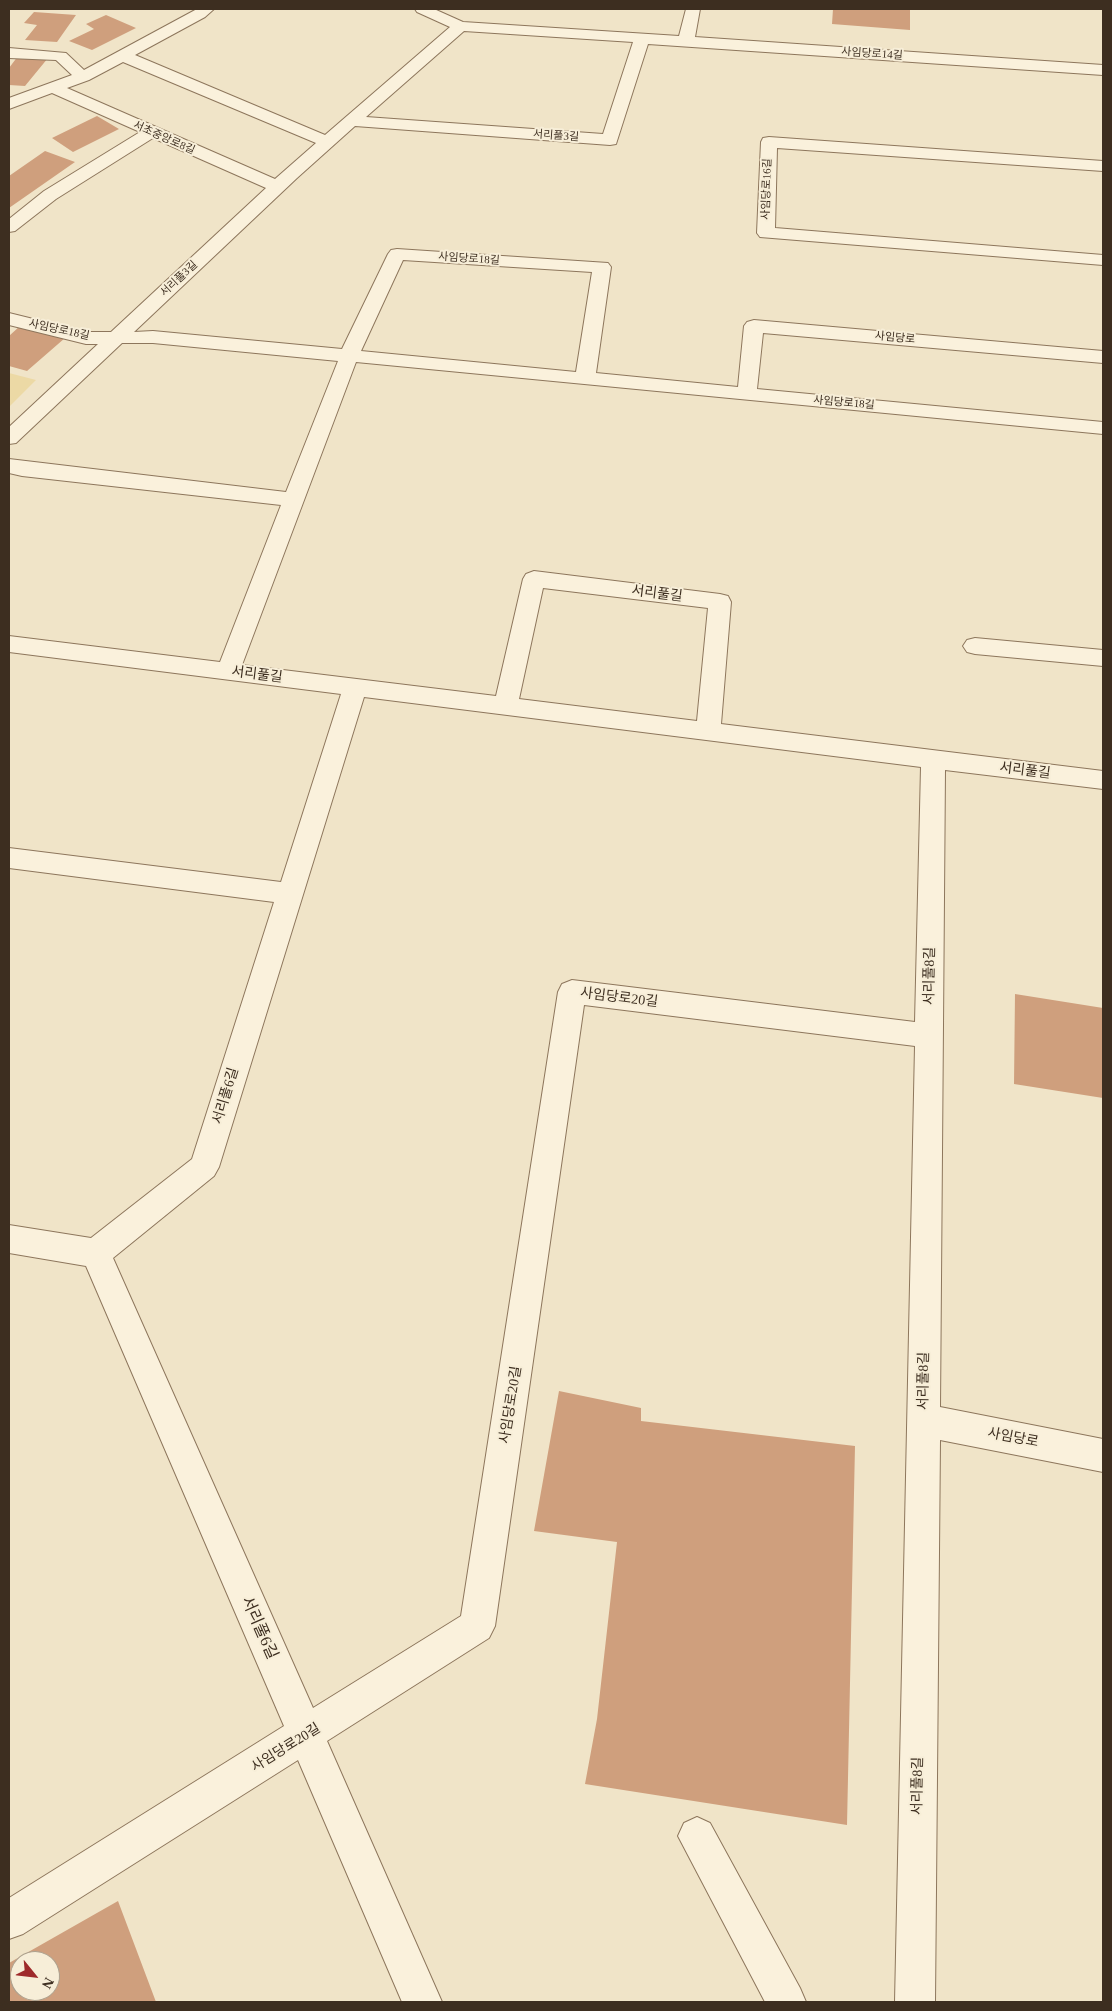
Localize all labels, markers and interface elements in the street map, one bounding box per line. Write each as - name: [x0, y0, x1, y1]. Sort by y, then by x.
- street label: 사임당로14길: [841, 45, 903, 63]
- street label: 서초중앙로8길: [131, 119, 197, 157]
- street label: 서리풀3길: [533, 128, 579, 144]
- street label: 사임당로16길: [759, 158, 775, 220]
- street label: 사임당로18길: [438, 250, 500, 268]
- street label: 서리풀3길: [158, 258, 200, 300]
- street label: 사임당로18길: [28, 317, 90, 343]
- street label: 사임당로: [874, 330, 916, 346]
- street label: 사임당로18길: [813, 394, 875, 412]
- street label: 서리풀길: [630, 583, 684, 605]
- street label: 서리풀길: [230, 664, 284, 686]
- street label: 서리풀길: [998, 760, 1052, 782]
- street label: 서리풀8길: [921, 947, 939, 1005]
- street label: 사임당로20길: [579, 985, 659, 1011]
- street label: 서리풀6길: [209, 1066, 243, 1126]
- street label: 서리풀8길: [915, 1352, 933, 1410]
- street label: 사임당로20길: [497, 1365, 525, 1445]
- street label: 사임당로: [986, 1425, 1040, 1451]
- street label: 서리풀6길: [237, 1594, 281, 1662]
- street label: 사임당로20길: [248, 1720, 324, 1776]
- street label: 서리풀8길: [909, 1757, 927, 1815]
- north arrow: [10, 1951, 60, 2001]
- text: N: [39, 1975, 57, 1991]

